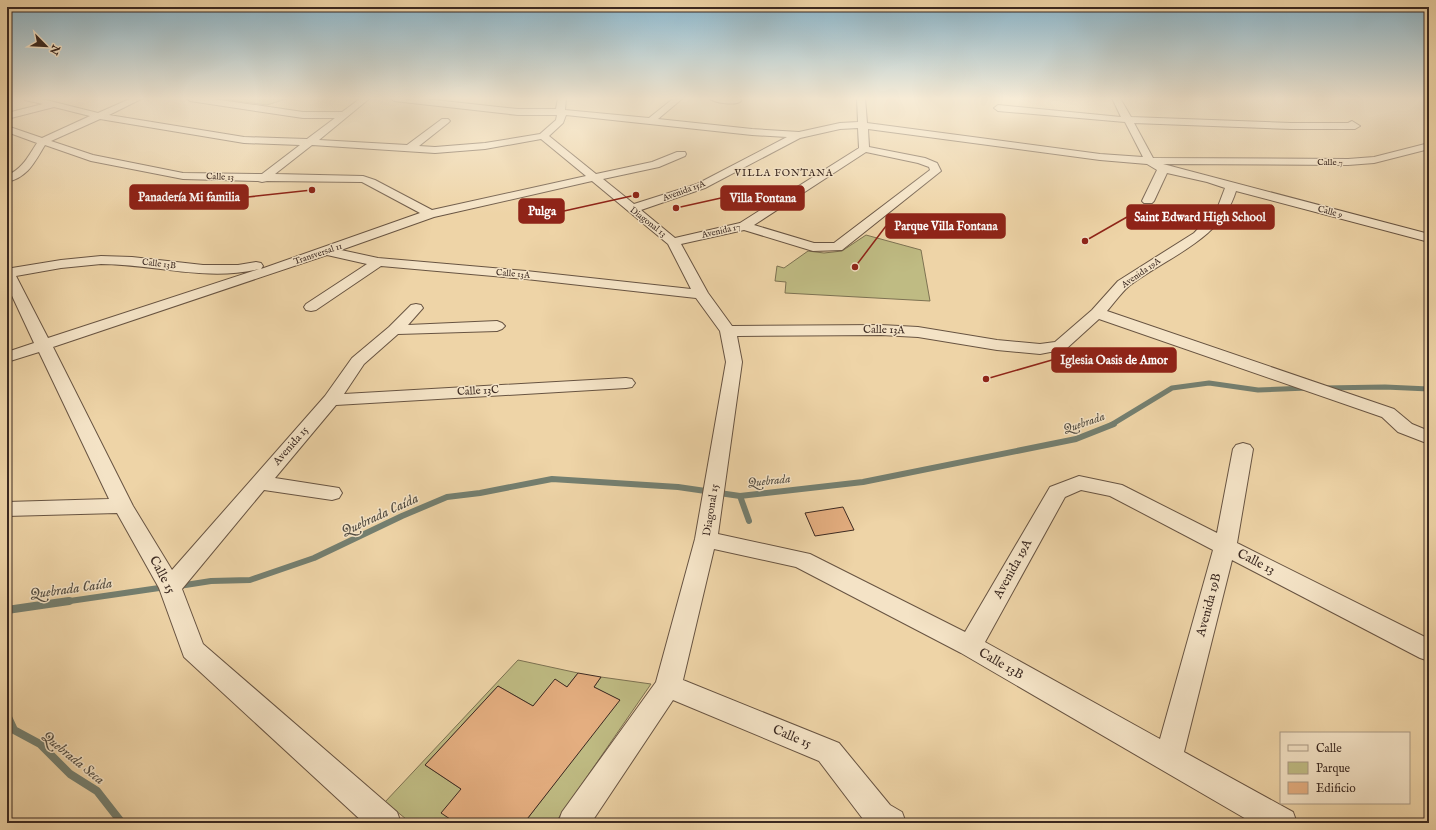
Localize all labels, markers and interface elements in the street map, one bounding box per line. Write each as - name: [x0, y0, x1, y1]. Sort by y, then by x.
- north arrow: [26, 26, 66, 66]
- text: N: [46, 42, 63, 57]
- street label: Calle 7: [1317, 157, 1343, 168]
- district label: VILLA FONTANA: [733, 167, 834, 180]
- street label: Calle 13: [206, 171, 234, 183]
- street label: Avenida 15A: [660, 178, 708, 204]
- callout: Panadería Mi familia: [130, 185, 248, 209]
- callout: Villa Fontana: [721, 186, 804, 210]
- text: Panadería Mi familia: [138, 190, 241, 205]
- text: Villa Fontana: [729, 191, 797, 206]
- callout: Pulga: [519, 199, 564, 223]
- street label: Calle 9: [1316, 203, 1344, 221]
- text: Pulga: [528, 204, 557, 220]
- street label: Diagonal 13: [628, 204, 668, 240]
- callout: Saint Edward High School: [1127, 205, 1274, 229]
- text: Saint Edward High School: [1134, 210, 1267, 226]
- callout: Parque Villa Fontana: [886, 214, 1005, 238]
- text: Parque Villa Fontana: [894, 219, 998, 235]
- street label: Avenida 17: [700, 221, 741, 241]
- street label: Transversal 11: [292, 241, 344, 267]
- street label: Avenida 19A: [1119, 255, 1163, 291]
- street label: Calle 13B: [141, 256, 177, 272]
- street label: Calle 13A: [496, 267, 531, 281]
- street label: Calle 13A: [863, 323, 906, 337]
- callout: Iglesia Oasis de Amor: [1052, 348, 1176, 372]
- text: Iglesia Oasis de Amor: [1060, 353, 1168, 369]
- street label: Calle 13C: [457, 383, 500, 399]
- water label: Quebrada: [1061, 409, 1107, 437]
- street label: Avenida 15: [270, 424, 312, 469]
- water label: Quebrada: [747, 471, 791, 491]
- street label: Diagonal 15: [700, 483, 722, 537]
- water label: Quebrada Caída: [339, 489, 421, 541]
- street label: Avenida 19A: [989, 535, 1037, 603]
- street label: Calle 13: [1234, 545, 1278, 579]
- street label: Calle 15: [145, 553, 179, 597]
- street label: Avenida 19B: [1192, 571, 1226, 640]
- water label: Quebrada Caída: [29, 574, 113, 604]
- street label: Calle 13B: [975, 644, 1027, 684]
- street label: Calle 15: [770, 721, 814, 753]
- water label: Quebrada Seca: [38, 727, 108, 789]
- legend: [1280, 732, 1410, 804]
- text: Calle: [1316, 741, 1342, 756]
- text: Parque: [1316, 761, 1351, 777]
- text: Edificio: [1316, 781, 1356, 796]

